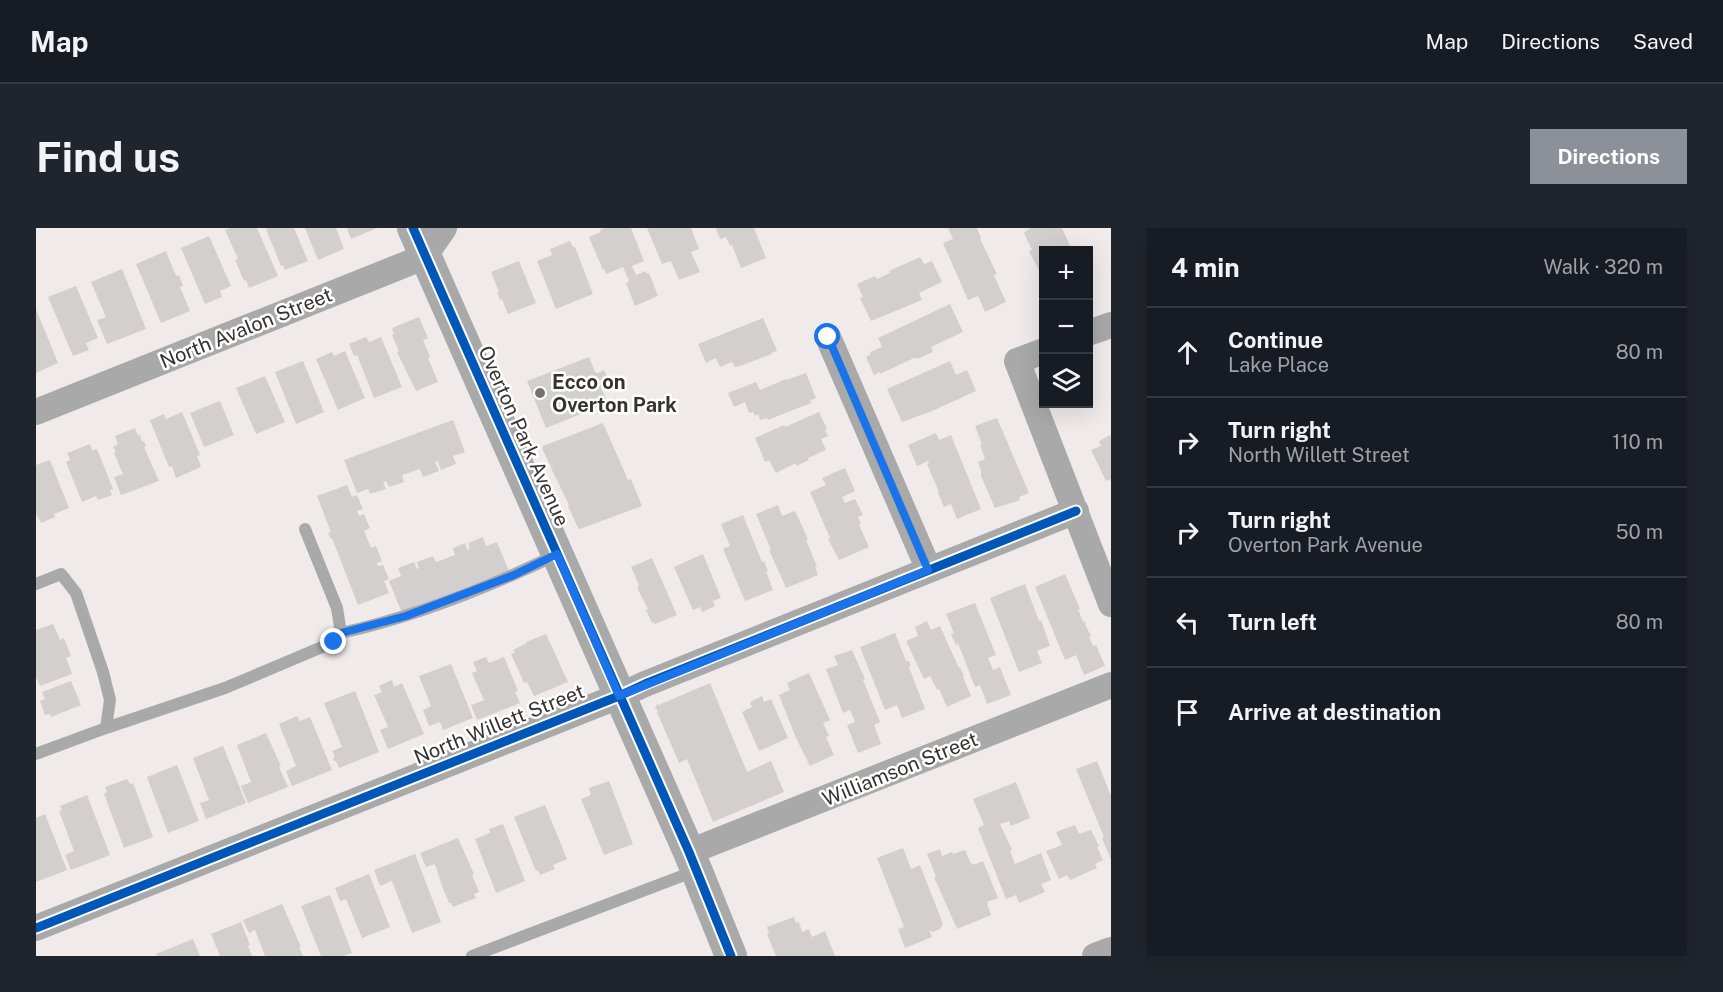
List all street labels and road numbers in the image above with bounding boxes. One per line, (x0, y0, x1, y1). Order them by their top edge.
street label: North Avalon Street (156, 282, 336, 374)
street label: Overton Park Avenue (473, 342, 575, 530)
street label: North Willett Street (410, 679, 588, 769)
street label: Williamson Street (819, 727, 981, 811)

